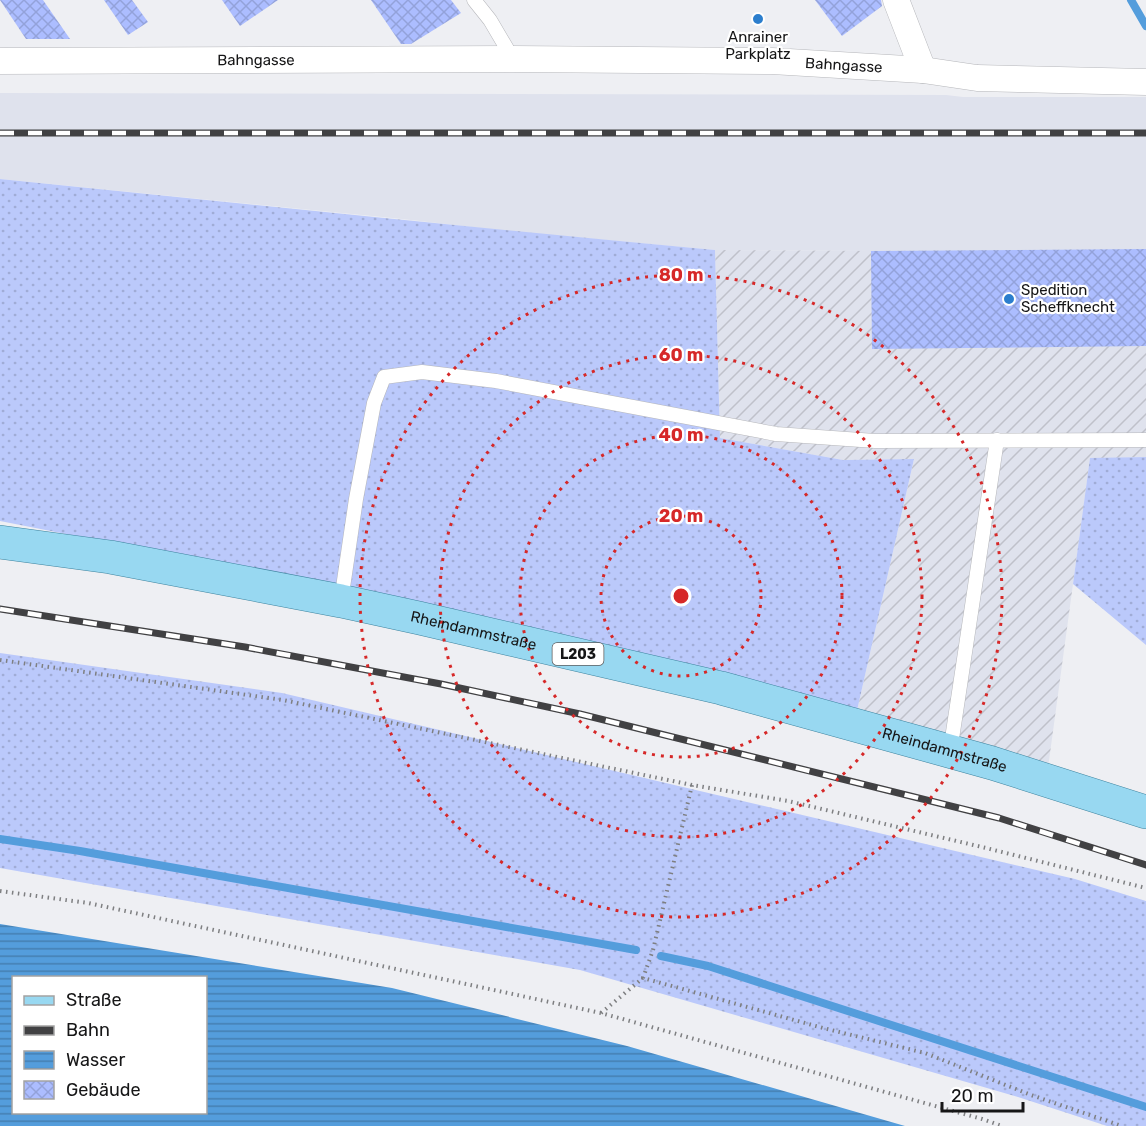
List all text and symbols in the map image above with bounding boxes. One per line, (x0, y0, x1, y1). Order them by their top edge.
marker: Anrainer Parkplatz (751, 12, 765, 26)
place label: Anrainer Parkplatz (725, 28, 791, 63)
street label: Bahngasse (217, 51, 295, 69)
street label: Bahngasse (805, 54, 883, 77)
text: 80 m (659, 264, 703, 286)
place label: Spedition Scheffknecht (1021, 281, 1115, 316)
marker: Spedition Scheffknecht (1002, 292, 1016, 306)
text: 60 m (659, 344, 703, 366)
text: 40 m (659, 424, 703, 446)
text: 20 m (659, 505, 703, 527)
centre of rings (671, 586, 691, 606)
street label: Rheindammstraße (409, 607, 538, 654)
road number: L203 (552, 643, 604, 665)
street label: Rheindammstraße (880, 724, 1009, 776)
legend (12, 976, 207, 1114)
text: Straße (66, 989, 122, 1011)
text: Bahn (66, 1019, 110, 1041)
text: Wasser (66, 1049, 125, 1071)
scale bar (942, 1075, 1023, 1113)
text: Gebäude (66, 1079, 141, 1101)
text: 20 m (951, 1085, 993, 1107)

